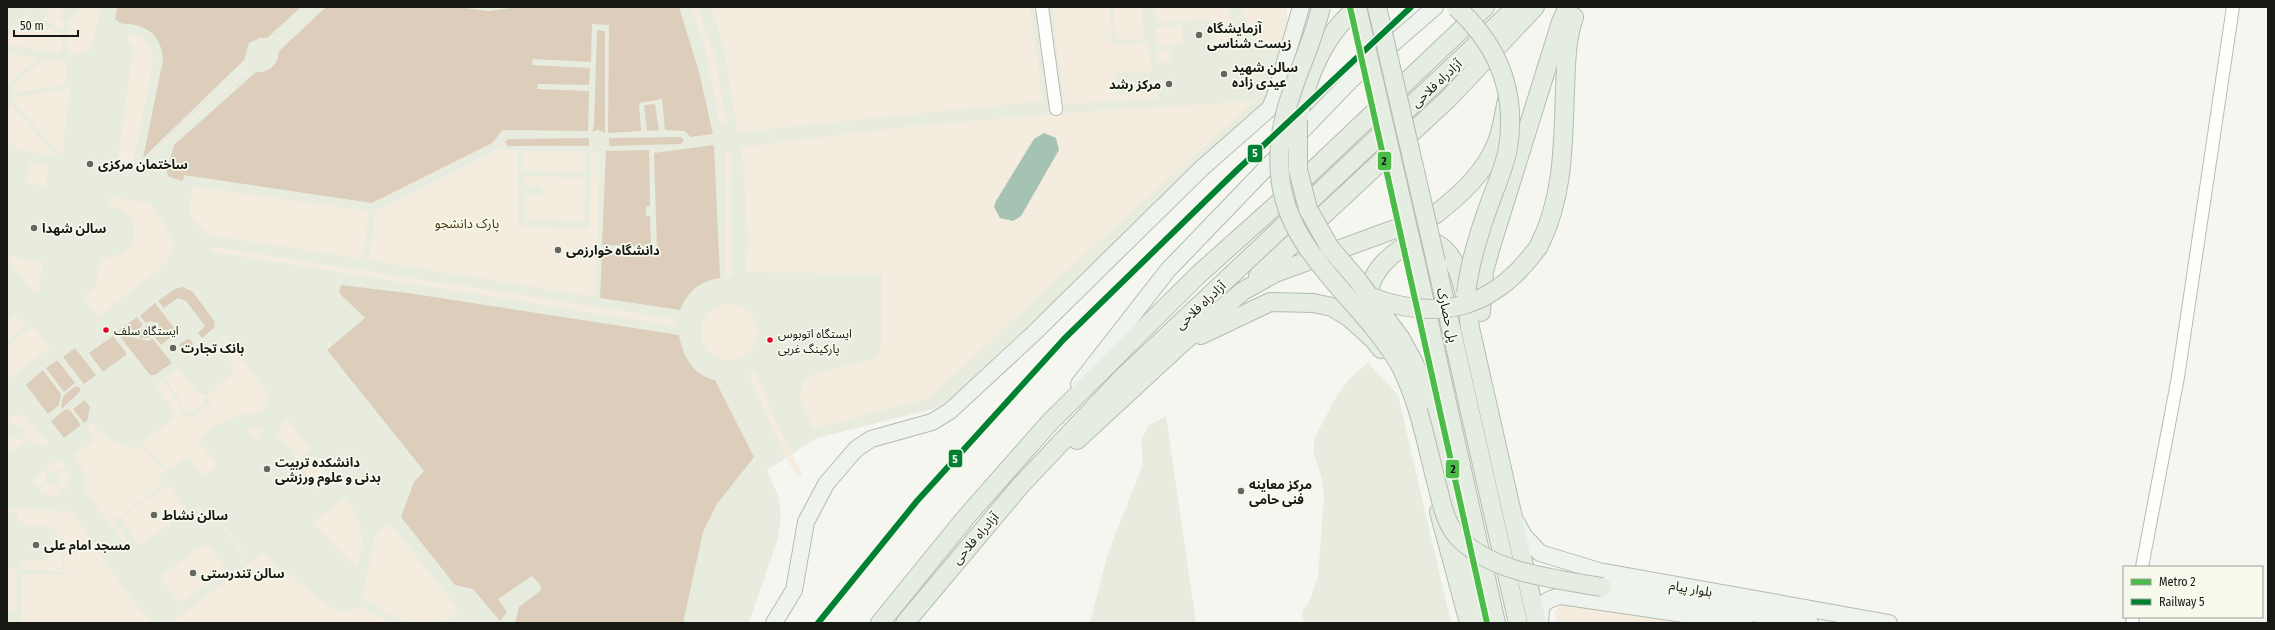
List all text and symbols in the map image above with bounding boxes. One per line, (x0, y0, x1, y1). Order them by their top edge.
scale bar (14, 12, 78, 38)
text: 50 m (20, 19, 44, 33)
place label: آزمایشگاه زیست شناسی (1207, 21, 1292, 51)
marker: آزمایشگاه زیست شناسی (1194, 30, 1204, 40)
street label: آزادراه فلاحی (1408, 55, 1466, 111)
place label: سالن شهید عیدی زاده (1232, 60, 1298, 90)
marker: سالن شهید عیدی زاده (1219, 69, 1229, 79)
place label: مرکز رشد (1109, 77, 1161, 92)
marker: مرکز رشد (1164, 79, 1174, 89)
line badge: 5 (1247, 144, 1263, 163)
text: 5 (1252, 147, 1258, 160)
line badge: 2 (1377, 151, 1392, 171)
text: 2 (1380, 155, 1387, 168)
place label: ساختمان مرکزی (98, 157, 188, 172)
marker: ساختمان مرکزی (85, 159, 95, 169)
park label: پارک دانشجو (435, 216, 499, 233)
place label: سالن شهدا (42, 221, 106, 236)
marker: سالن شهدا (29, 223, 39, 233)
place label: دانشگاه خوارزمی (566, 243, 660, 258)
marker: دانشگاه خوارزمی (553, 245, 563, 255)
street label: آزادراه فلاحی (1172, 277, 1230, 333)
street label: پل حصارک (1432, 286, 1461, 345)
place label: ایستگاه سلف (114, 324, 179, 338)
marker: ایستگاه سلف (101, 325, 111, 335)
place label: ایستگاه اتوبوس پارکینگ غربی (778, 327, 852, 357)
marker: ایستگاه اتوبوس پارکینگ غربی (765, 335, 775, 345)
place label: بانک تجارت (181, 341, 244, 356)
marker: بانک تجارت (168, 343, 178, 353)
line badge: 5 (948, 449, 963, 468)
text: 5 (952, 453, 958, 466)
place label: دانشکده تربیت بدنی و علوم ورزشی (275, 455, 381, 487)
line badge: 2 (1445, 459, 1460, 479)
text: 2 (1449, 463, 1456, 476)
marker: دانشکده تربیت بدنی و علوم ورزشی (262, 464, 272, 474)
place label: مرکز معاینه فنی حامی (1249, 477, 1312, 507)
marker: مرکز معاینه فنی حامی (1236, 486, 1246, 496)
place label: سالن نشاط (162, 508, 228, 523)
street label: آزادراه فلاحی (949, 509, 1003, 568)
marker: سالن نشاط (149, 510, 159, 520)
place label: مسجد امام علی (44, 538, 131, 555)
marker: مسجد امام علی (31, 540, 41, 550)
place label: سالن تندرستی (201, 566, 285, 581)
legend (2123, 566, 2263, 618)
marker: سالن تندرستی (188, 568, 198, 578)
text: Metro 2 (2159, 575, 2196, 589)
street label: بلوار پیام (1668, 577, 1714, 602)
text: Railway 5 (2159, 595, 2205, 609)

